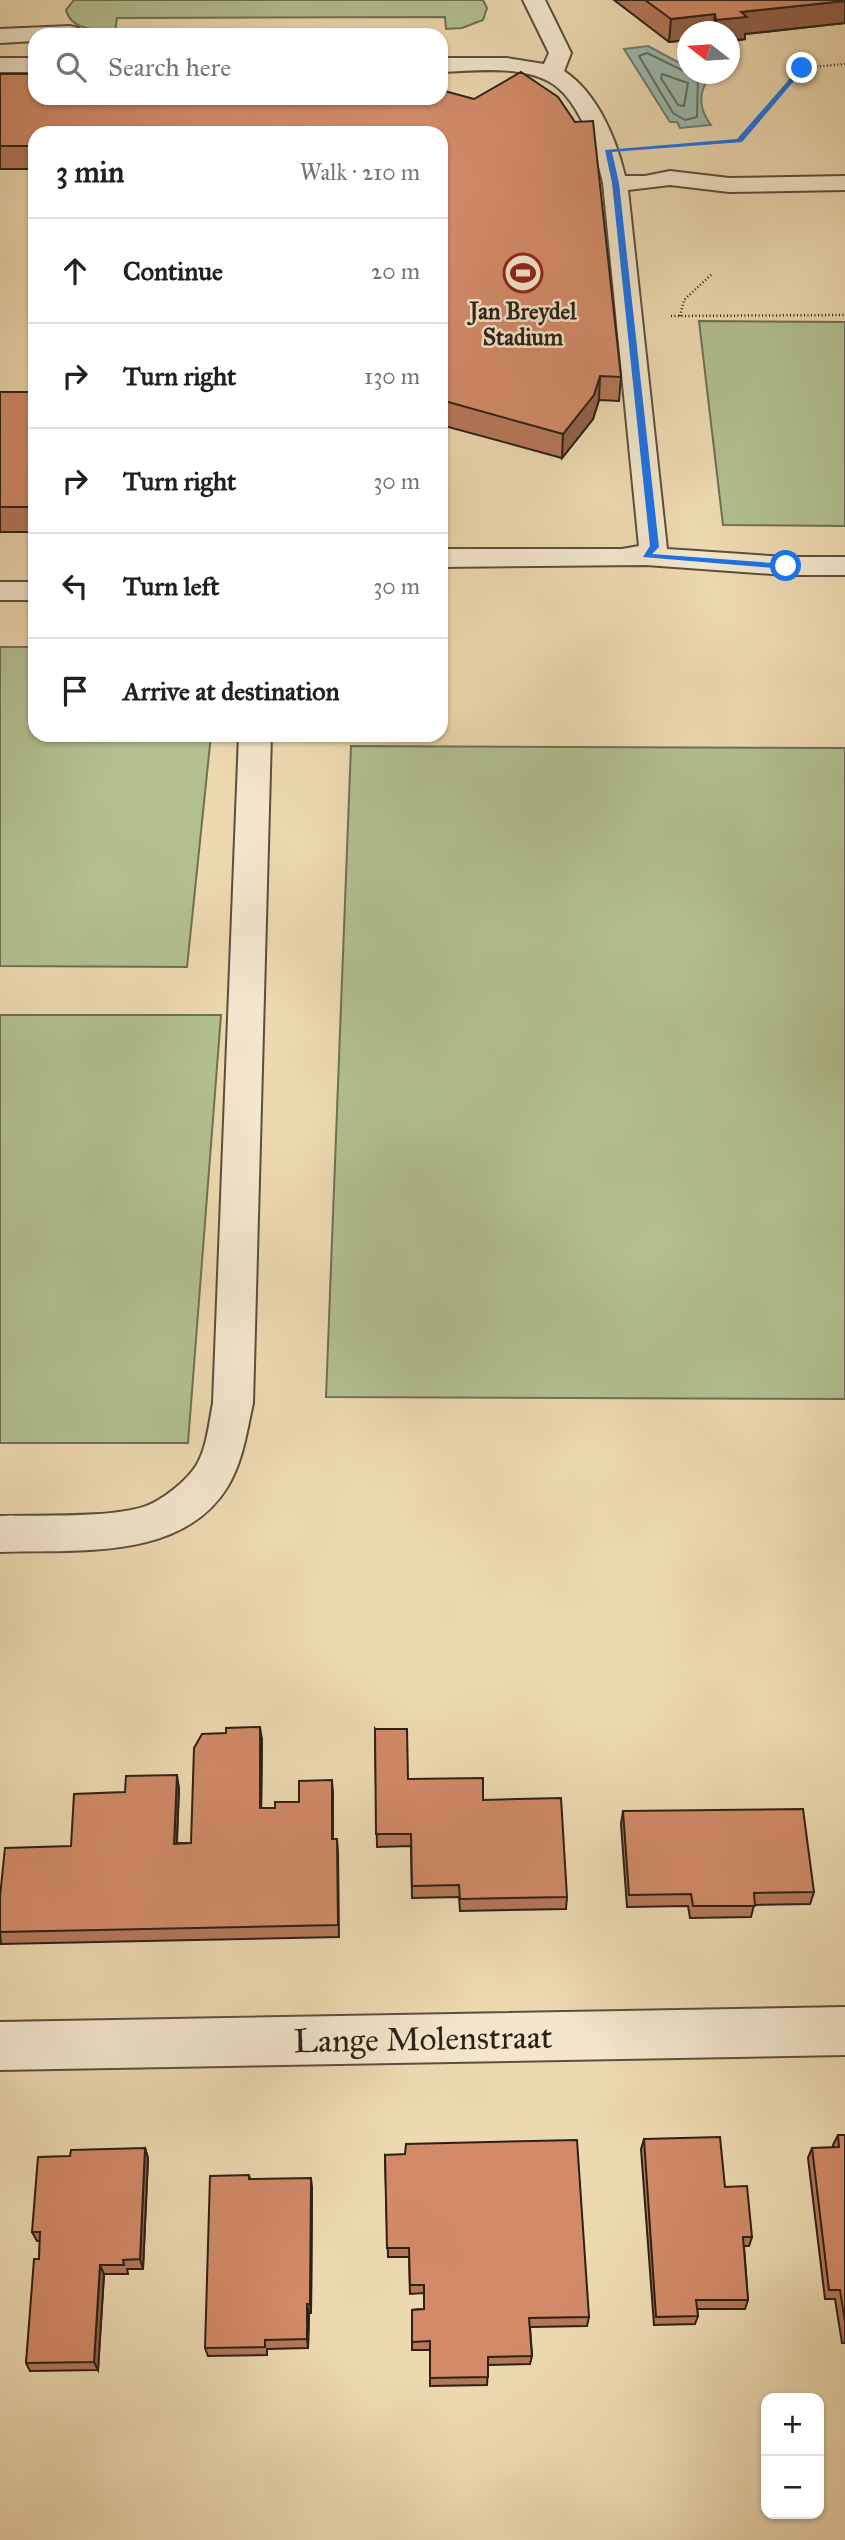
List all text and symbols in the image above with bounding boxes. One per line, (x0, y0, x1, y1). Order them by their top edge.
north arrow (677, 21, 740, 84)
search box (28, 28, 448, 105)
icon: search (52, 48, 90, 86)
text: Search here (108, 51, 231, 83)
route end (786, 52, 817, 83)
text: 3 min (56, 154, 124, 190)
text: Walk · 210 m (300, 158, 420, 186)
icon: ahead (56, 252, 94, 290)
sports icon: Jan Breydel Stadium (502, 252, 544, 294)
text: Continue (123, 255, 223, 287)
text: 20 m (371, 257, 420, 285)
place label: Jan Breydel Stadium (467, 297, 577, 351)
icon: right (56, 357, 94, 395)
text: Turn right (123, 360, 236, 392)
text: 130 m (364, 362, 420, 390)
icon: right (56, 462, 94, 500)
text: Turn right (123, 465, 236, 497)
text: 30 m (373, 467, 420, 495)
route start (770, 550, 801, 581)
icon: left (56, 567, 94, 605)
text: Turn left (123, 570, 219, 602)
text: 30 m (373, 572, 420, 600)
icon: arrive (56, 672, 94, 710)
text: Arrive at destination (123, 675, 340, 707)
street label: Lange Molenstraat (293, 2017, 553, 2061)
map controls (761, 2393, 824, 2519)
button: + (761, 2393, 824, 2456)
button: − (761, 2456, 824, 2519)

